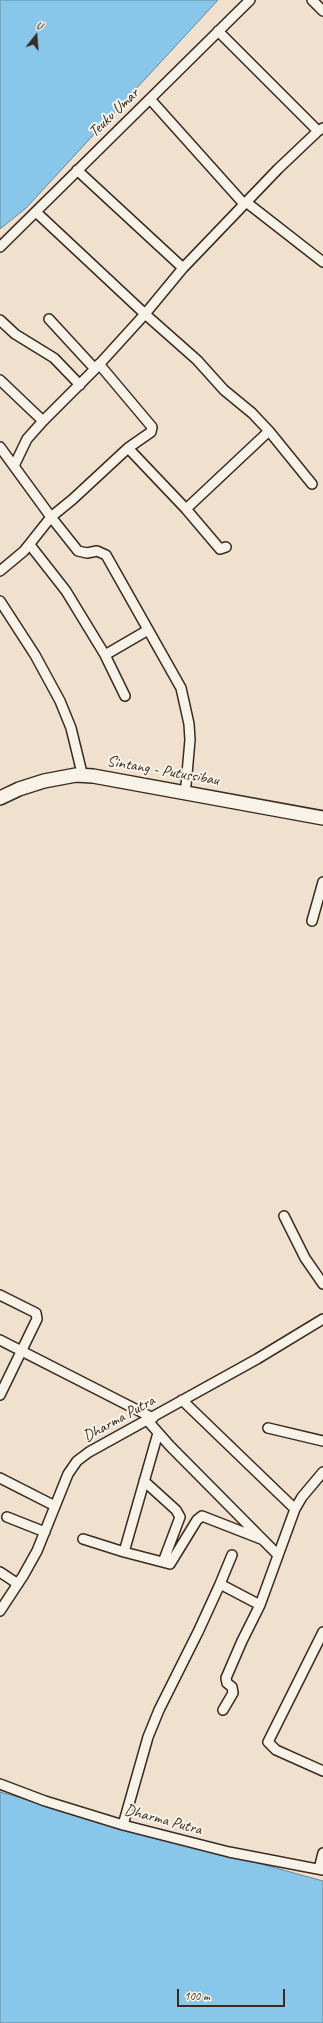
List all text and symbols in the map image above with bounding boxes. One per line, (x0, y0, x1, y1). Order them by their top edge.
north arrow (16, 16, 56, 56)
text: U (35, 17, 44, 32)
street label: Teuku Umar (85, 84, 143, 142)
street label: Sintang - Putussibau (105, 752, 221, 790)
street label: Dharma Putra (80, 1391, 158, 1447)
street label: Dharma Putra (122, 1800, 204, 1840)
scale bar (179, 1981, 287, 2007)
text: 100 m (184, 1988, 210, 2004)

